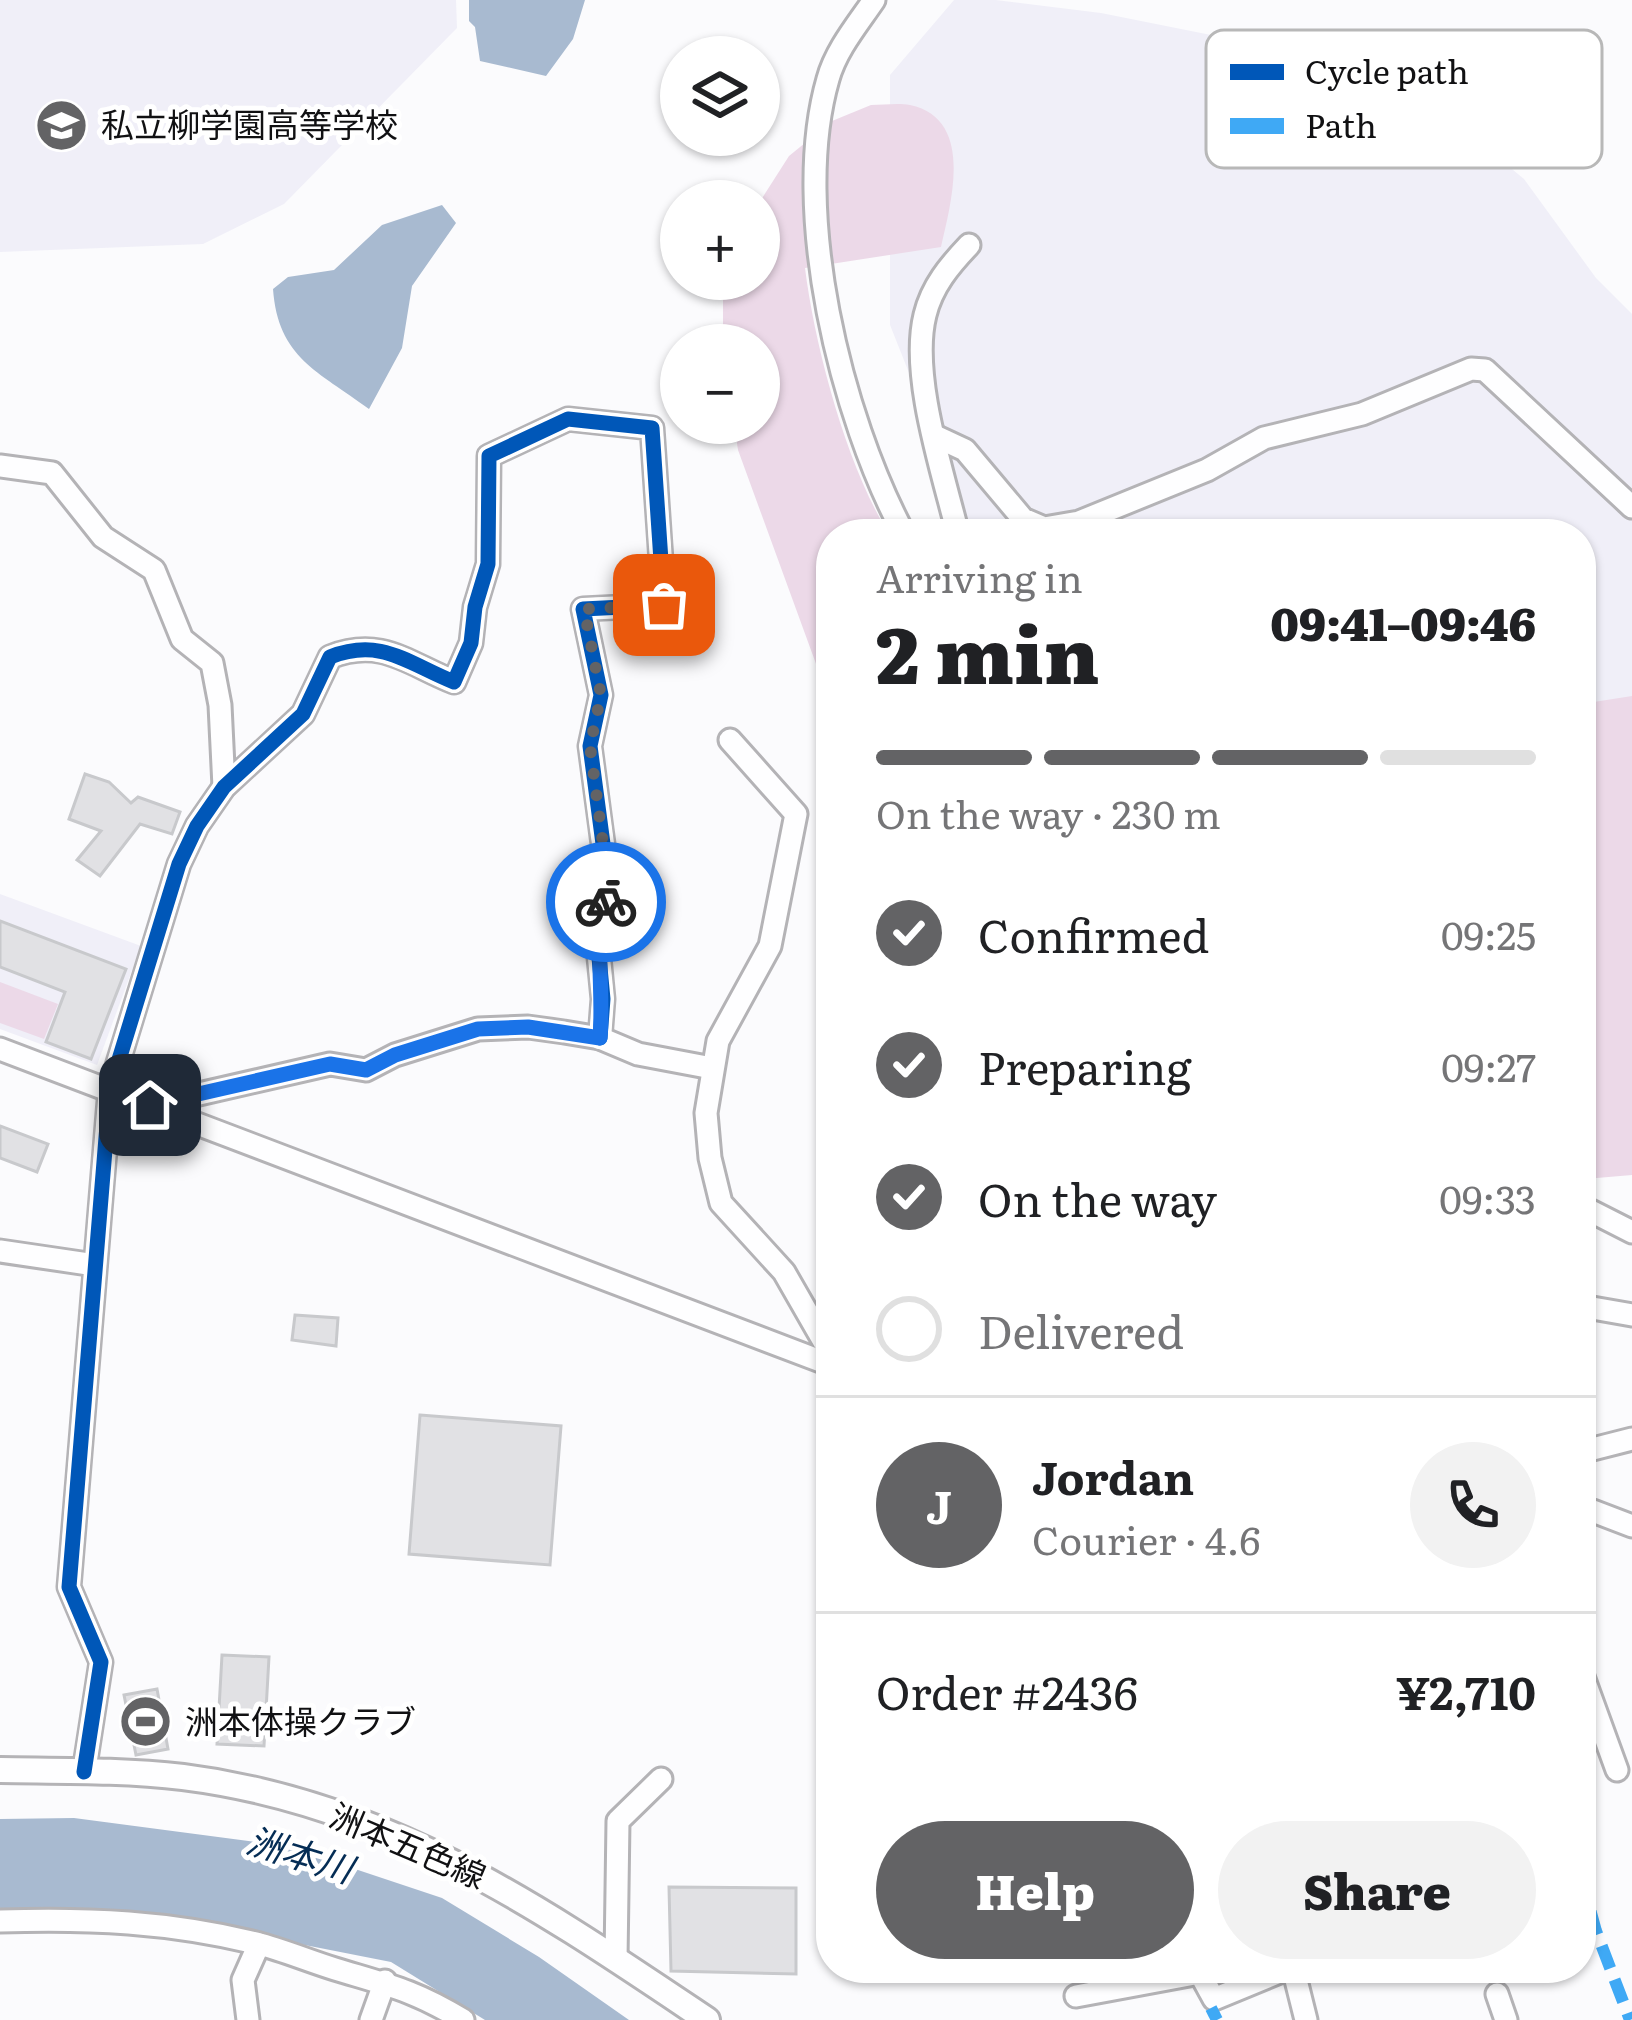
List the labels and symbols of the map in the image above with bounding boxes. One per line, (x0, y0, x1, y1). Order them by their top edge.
legend (1206, 30, 1602, 168)
text: Cycle path (1305, 45, 1469, 94)
school or university icon: 私立柳学園高等学校 (34, 97, 90, 153)
place label: 私立柳学園高等学校 (101, 98, 398, 147)
text: Path (1305, 99, 1377, 148)
pin (613, 554, 715, 656)
courier (546, 842, 666, 962)
pin (99, 1054, 201, 1156)
sports icon: 洲本体操クラブ (118, 1694, 174, 1750)
place label: 洲本体操クラブ (185, 1695, 416, 1744)
street label: 洲本五色線 (323, 1789, 494, 1898)
water label: 洲本川 (241, 1811, 364, 1895)

